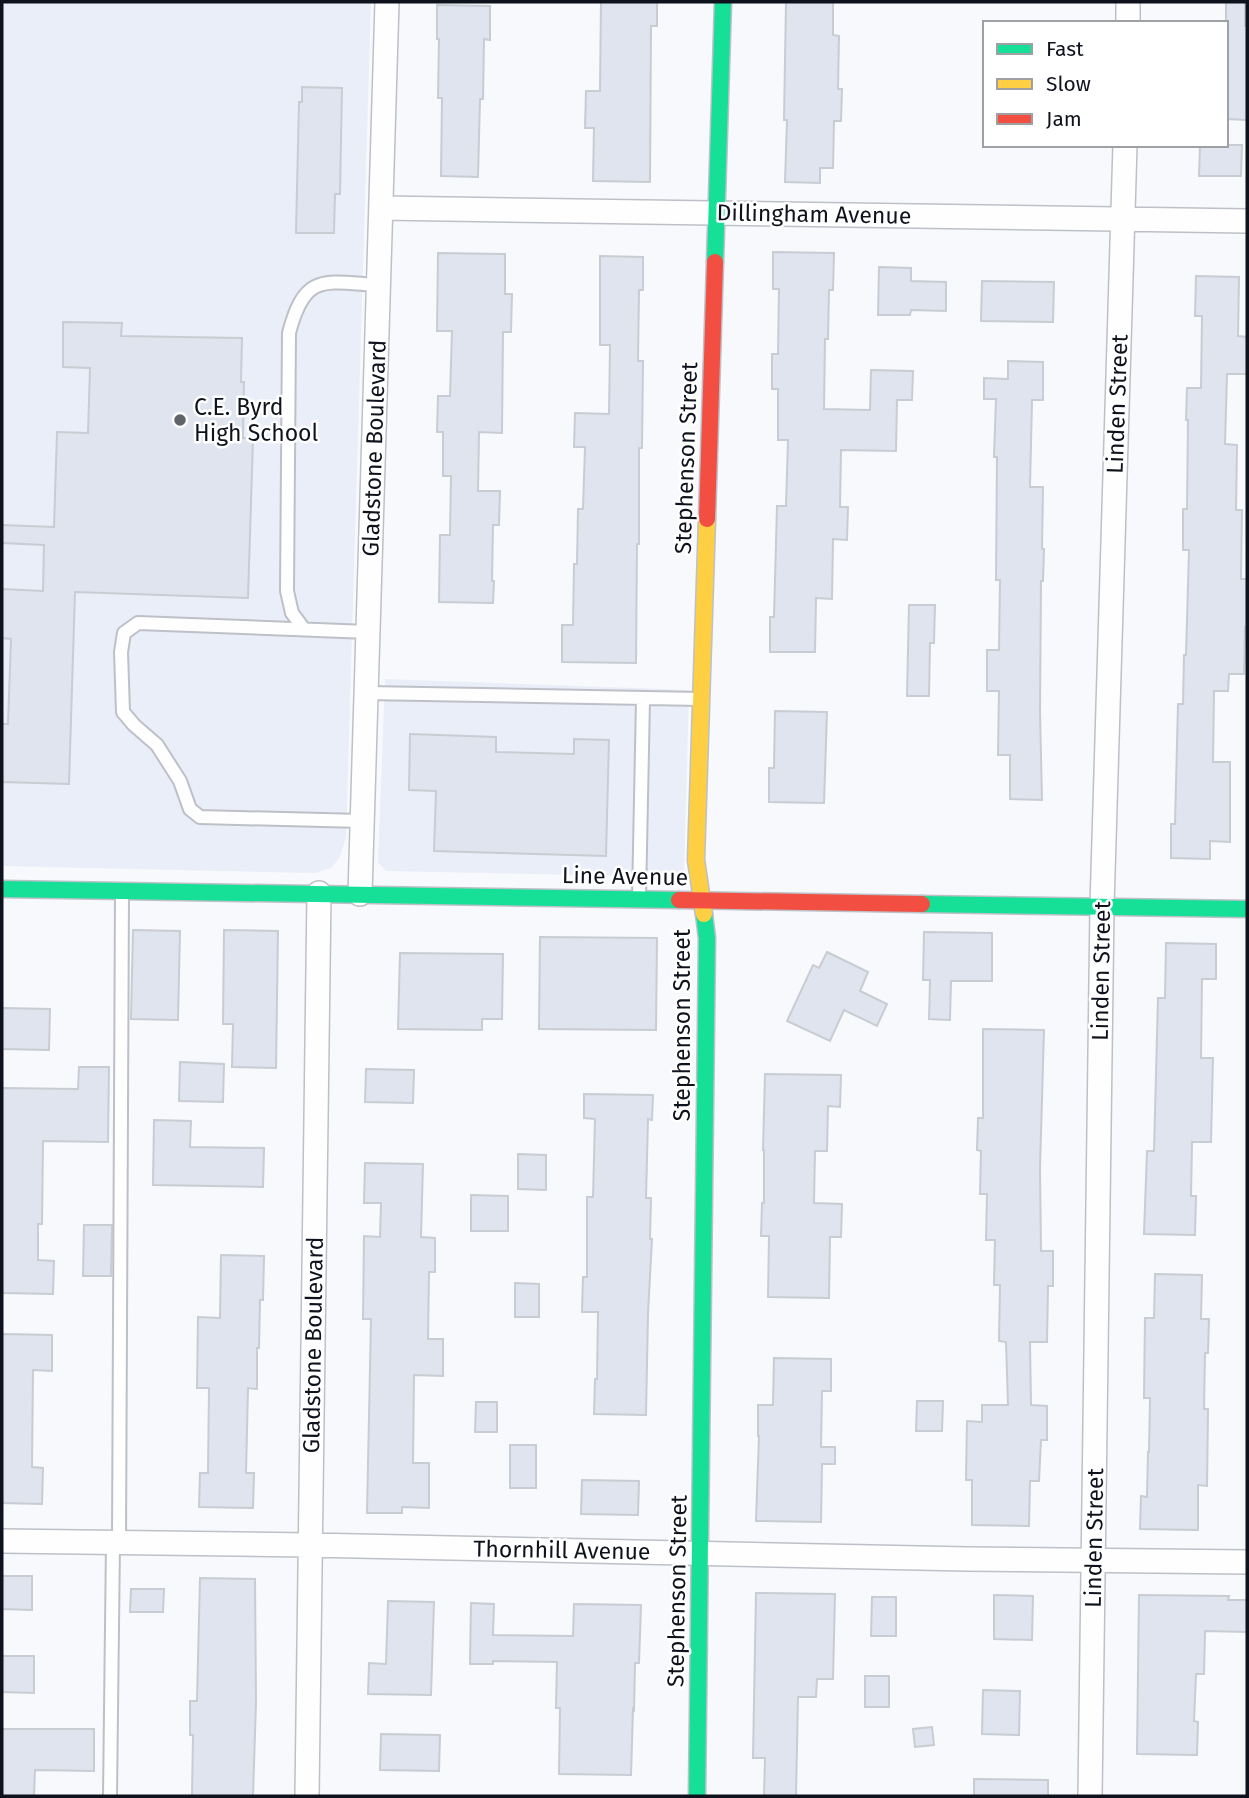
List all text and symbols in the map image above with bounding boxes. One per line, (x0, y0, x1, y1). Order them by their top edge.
legend (983, 21, 1228, 147)
text: Fast (1046, 36, 1084, 62)
text: Slow (1046, 71, 1091, 97)
text: Jam (1046, 106, 1082, 132)
street label: Dillingham Avenue (716, 198, 912, 230)
street label: Linden Street (1101, 333, 1133, 474)
street label: Gladstone Boulevard (356, 339, 392, 557)
street label: Stephenson Street (669, 361, 703, 555)
place label: C.E. Byrd High School (194, 393, 319, 447)
marker: C.E. Byrd High School (172, 412, 188, 428)
street label: Line Avenue (562, 861, 688, 891)
street label: Linden Street (1086, 900, 1116, 1041)
street label: Stephenson Street (668, 928, 696, 1121)
street label: Gladstone Boulevard (297, 1236, 329, 1454)
street label: Linden Street (1079, 1467, 1109, 1608)
street label: Stephenson Street (661, 1494, 693, 1687)
street label: Thornhill Avenue (473, 1534, 651, 1566)

